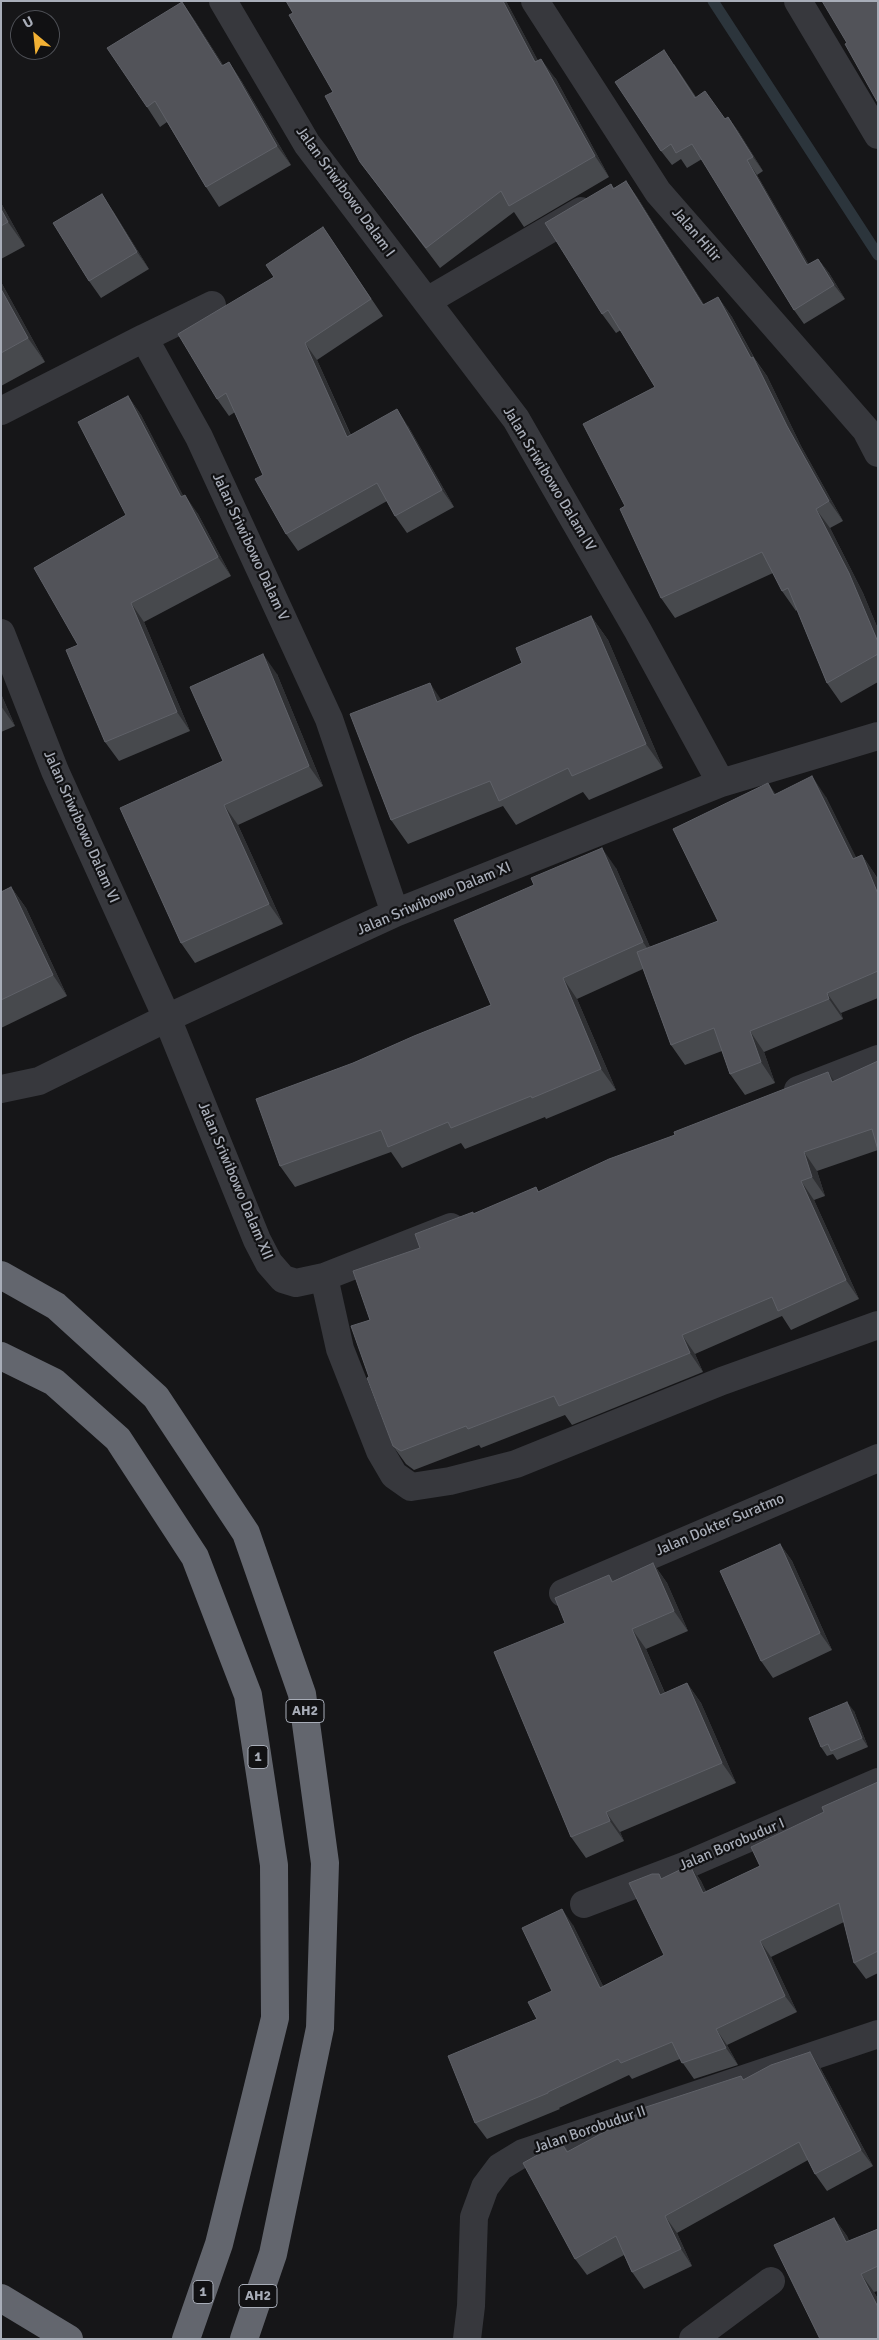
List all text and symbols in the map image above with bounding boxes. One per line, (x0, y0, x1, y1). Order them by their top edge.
north arrow (10, 10, 60, 60)
text: U (20, 12, 36, 32)
street label: Jalan Sriwibowo Dalam I (292, 123, 398, 261)
street label: Jalan Hilir (668, 204, 724, 266)
street label: Jalan Sriwibowo Dalam IV (499, 403, 599, 555)
street label: Jalan Sriwibowo Dalam V (208, 470, 292, 624)
street label: Jalan Sriwibowo Dalam VI (39, 748, 123, 906)
street label: Jalan Sriwibowo Dalam XI (354, 858, 514, 940)
street label: Jalan Sriwibowo Dalam XII (194, 1099, 276, 1263)
street label: Jalan Dokter Suratmo (653, 1490, 787, 1560)
road number: AH2 (286, 1700, 324, 1722)
road number: 1 (248, 1745, 268, 1768)
street label: Jalan Borobudur I (677, 1815, 787, 1875)
street label: Jalan Borobudur II (532, 2102, 648, 2158)
road number: 1 (193, 2280, 213, 2304)
road number: AH2 (239, 2284, 277, 2308)

